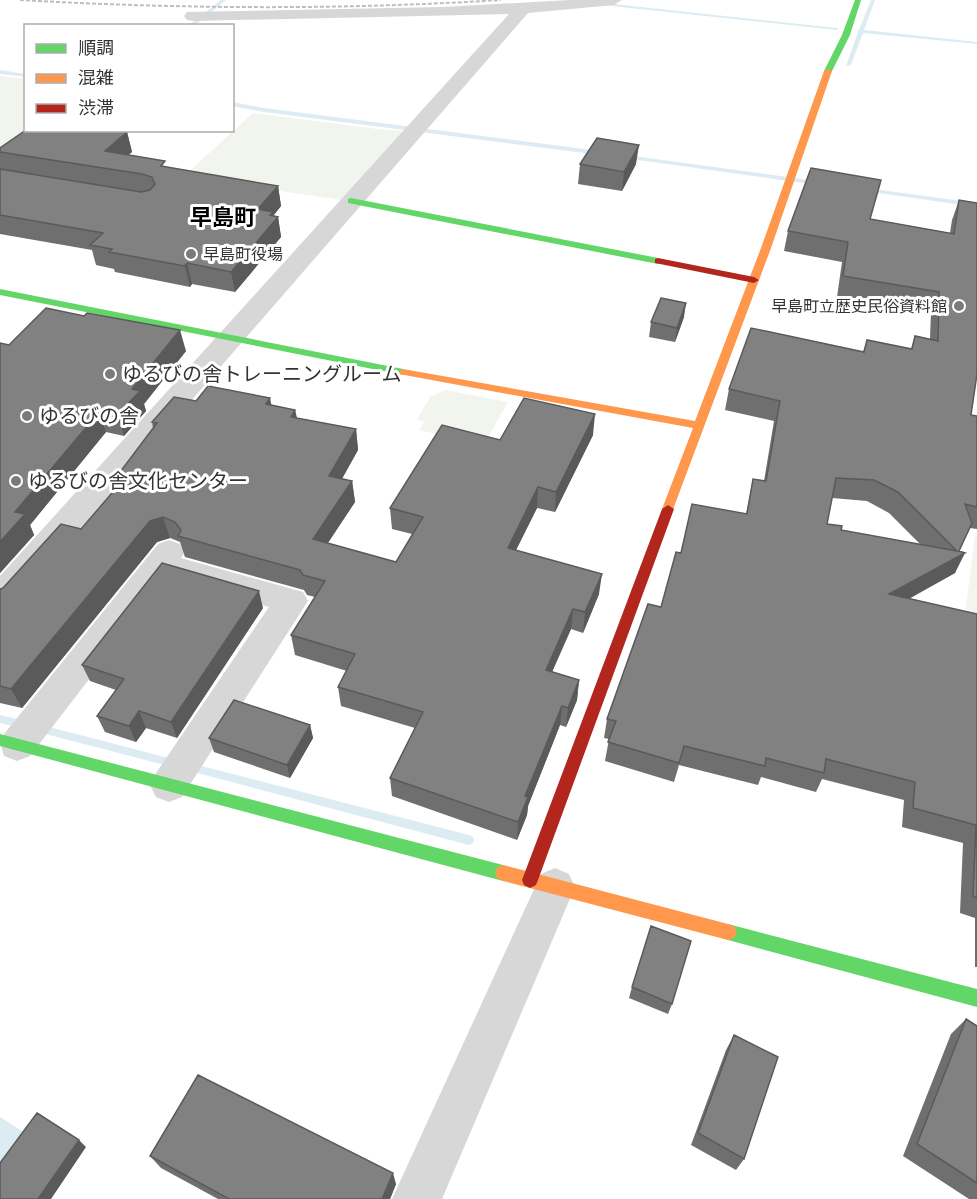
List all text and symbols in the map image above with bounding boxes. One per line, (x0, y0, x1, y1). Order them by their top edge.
legend (24, 24, 234, 132)
text: 順調 (78, 37, 114, 59)
text: 混雑 (78, 67, 114, 89)
text: 渋滞 (78, 97, 114, 119)
district label: 早島町 (190, 204, 256, 231)
place label: 早島町役場 (203, 245, 283, 264)
marker: 早島町役場 (184, 247, 198, 261)
place label: 早島町立歴史民俗資料館 (771, 297, 947, 316)
marker: 早島町立歴史民俗資料館 (952, 299, 966, 313)
place label: ゆるびの舎トレーニングルーム (122, 362, 401, 386)
marker: ゆるびの舎トレーニングルーム (103, 367, 117, 381)
place label: ゆるびの舎 (39, 404, 139, 428)
marker: ゆるびの舎 (20, 409, 34, 423)
place label: ゆるびの舎文化センター (28, 469, 248, 493)
marker: ゆるびの舎文化センター (9, 474, 23, 488)

